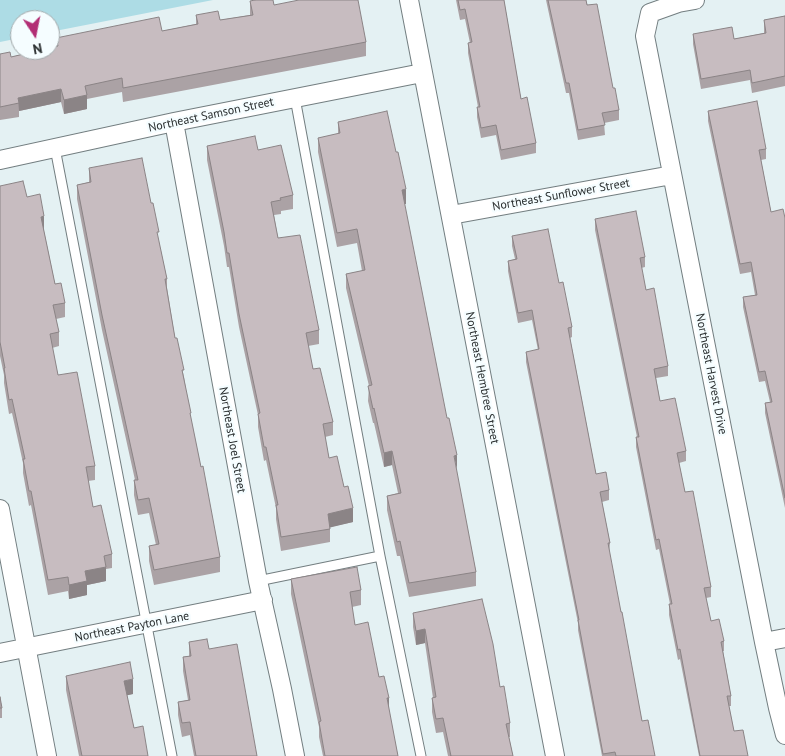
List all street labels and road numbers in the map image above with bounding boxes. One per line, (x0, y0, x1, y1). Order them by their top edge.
street label: Northeast Samson Street (147, 95, 275, 135)
street label: Northeast Sunflower Street (491, 176, 631, 214)
street label: Northeast Hembree Street (462, 311, 502, 445)
street label: Northeast Harvest Drive (692, 312, 730, 436)
street label: Northeast Joel Street (216, 386, 248, 494)
street label: Northeast Payton Lane (73, 609, 191, 645)

